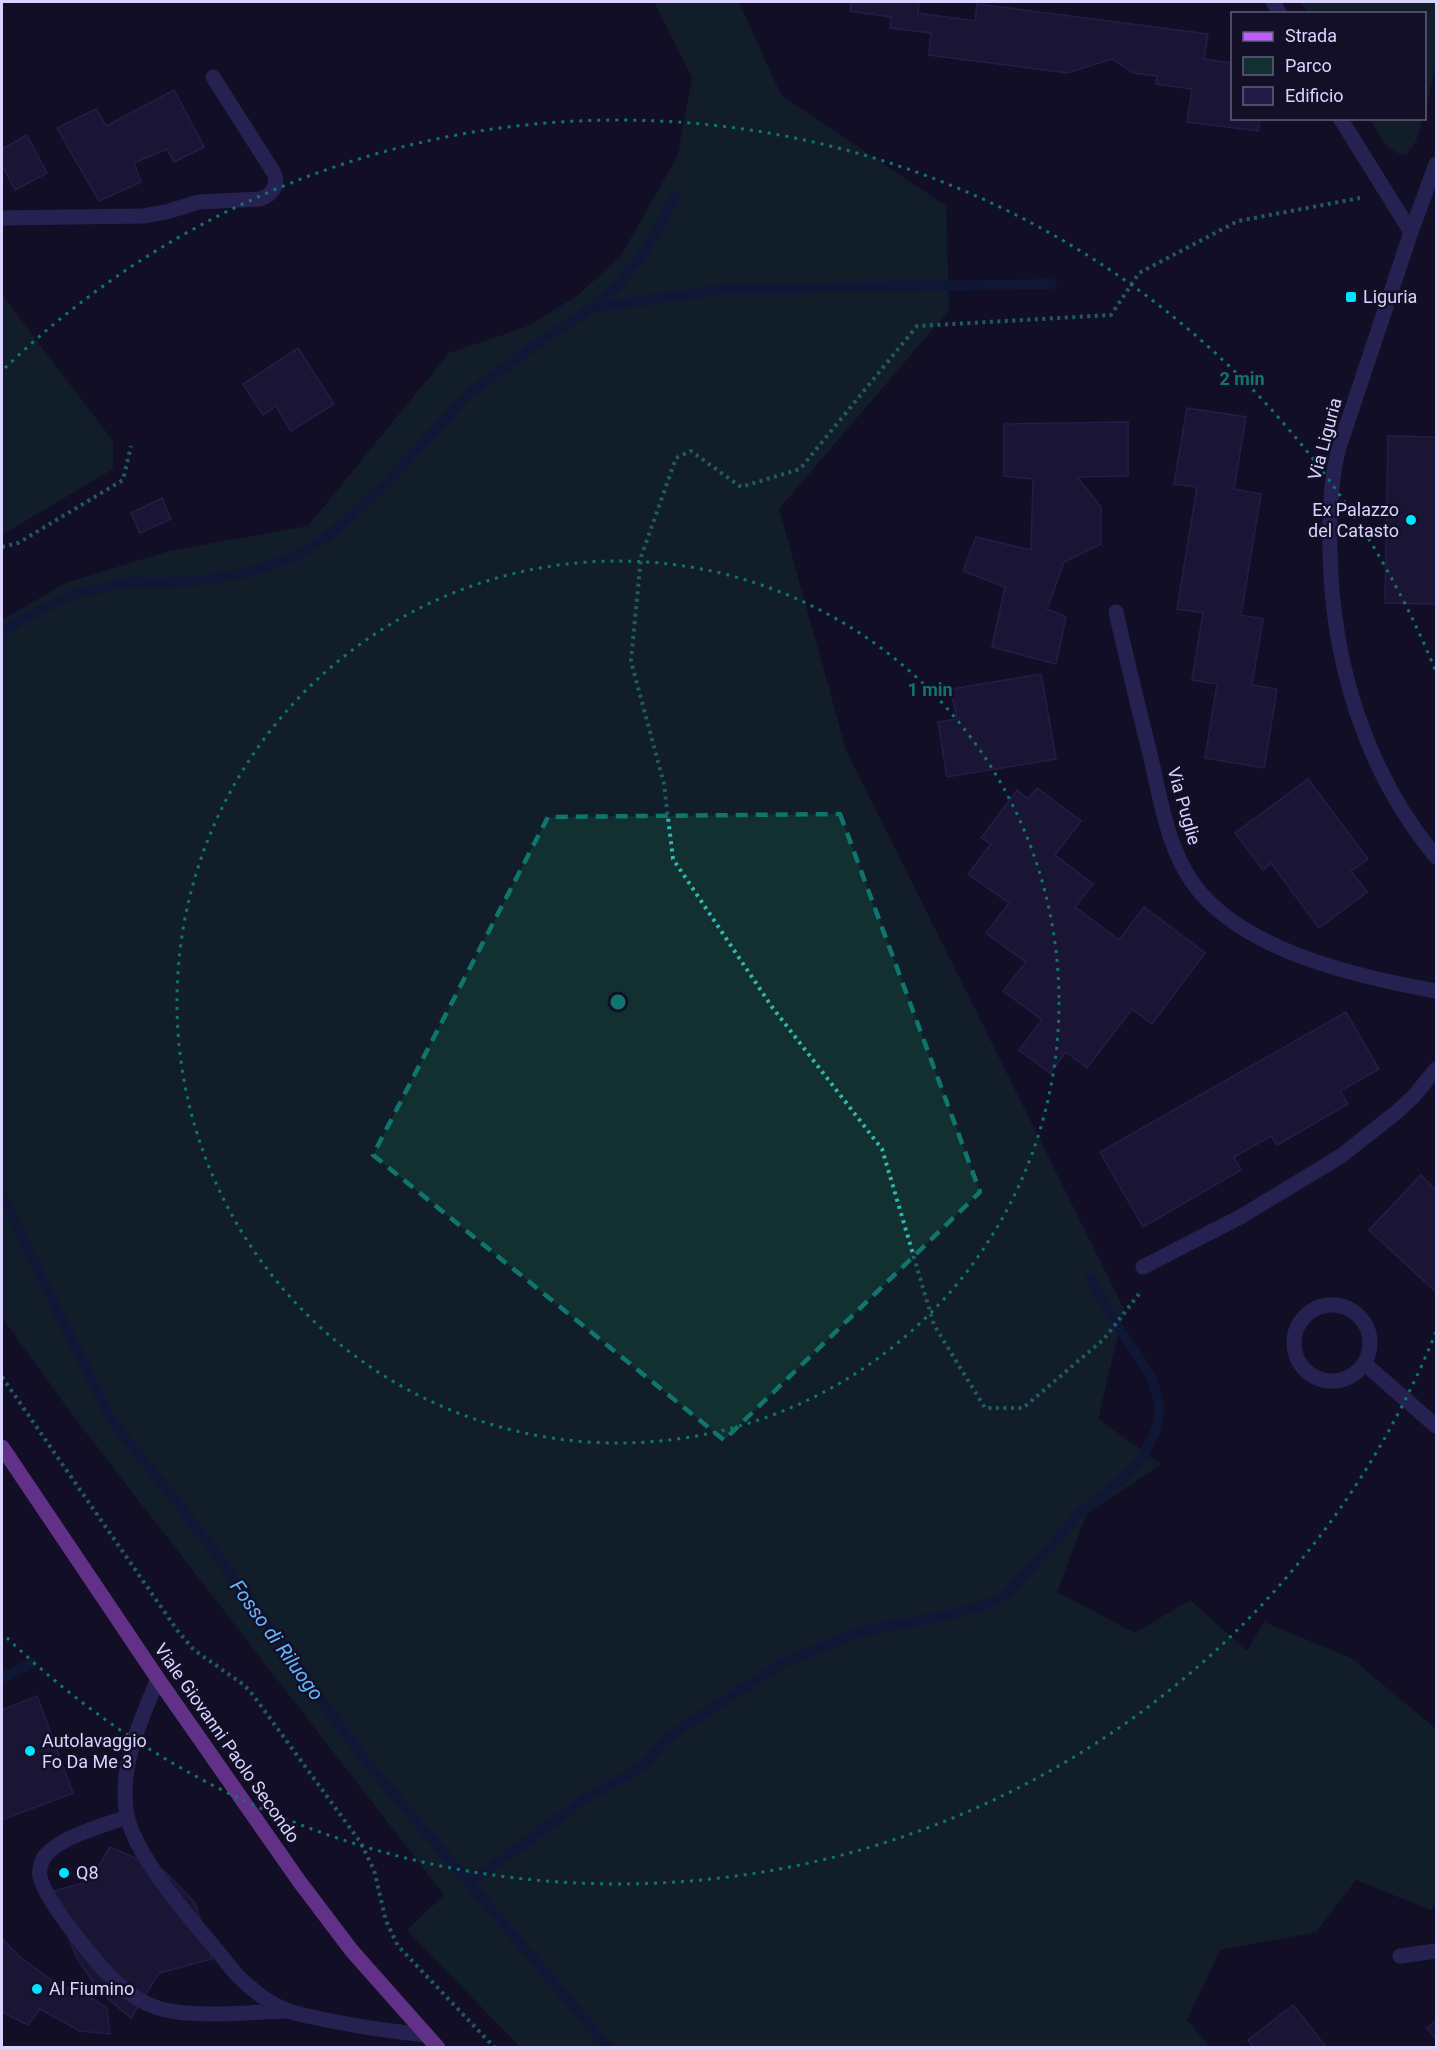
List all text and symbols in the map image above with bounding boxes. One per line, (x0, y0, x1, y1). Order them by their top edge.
legend (1231, 12, 1426, 120)
text: Strada (1285, 25, 1337, 46)
text: Parco (1285, 55, 1332, 76)
text: Edificio (1285, 85, 1344, 106)
place label: Liguria (1363, 286, 1417, 307)
marker: Liguria (1344, 290, 1358, 304)
text: 2 min (1219, 368, 1265, 389)
street label: Via Liguria (1303, 395, 1346, 482)
place label: Ex Palazzo del Catasto (1308, 499, 1399, 541)
marker: Ex Palazzo del Catasto (1404, 513, 1418, 527)
text: 1 min (907, 679, 953, 700)
street label: Via Puglie (1163, 765, 1206, 847)
centre of rings (608, 992, 628, 1012)
water label: Fosso di Riluogo (225, 1575, 329, 1705)
street label: Viale Giovanni Paolo Secondo (150, 1639, 304, 1846)
place label: Autolavaggio Fo Da Me 3 (42, 1730, 147, 1772)
marker: Autolavaggio Fo Da Me 3 (23, 1744, 37, 1758)
place label: Q8 (76, 1862, 99, 1883)
marker: Q8 (57, 1866, 71, 1880)
place label: Al Fiumino (49, 1978, 134, 1999)
marker: Al Fiumino (30, 1982, 44, 1996)

